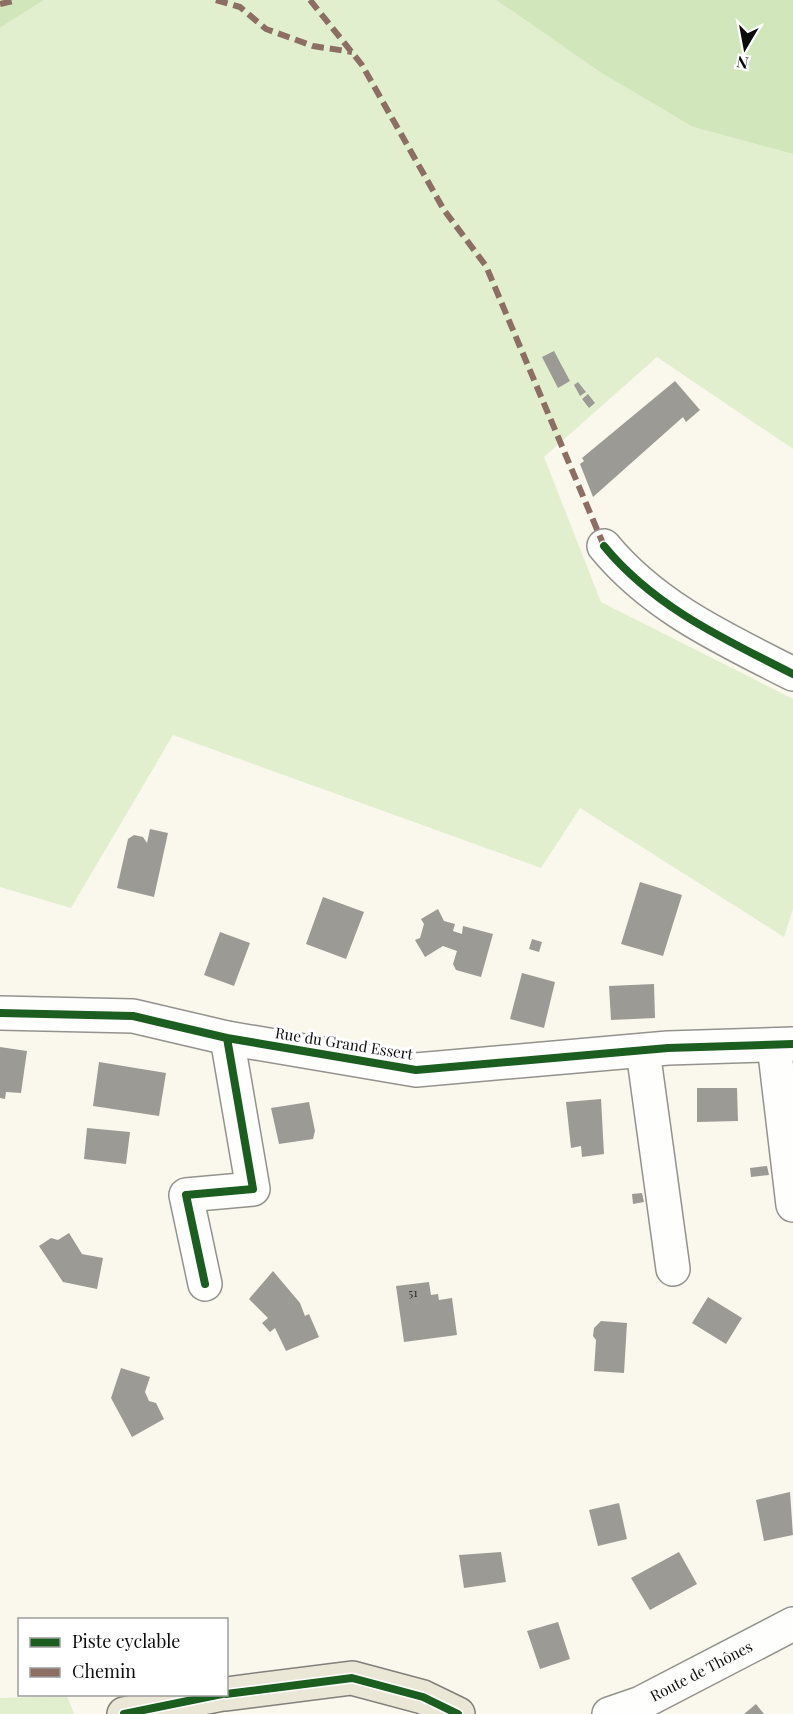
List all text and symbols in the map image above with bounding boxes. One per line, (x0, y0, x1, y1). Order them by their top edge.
north arrow (715, 18, 775, 78)
text: N (734, 52, 750, 75)
street label: Rue du Grand Essert (274, 1022, 415, 1064)
house number: 51 (408, 1284, 418, 1300)
legend (18, 1618, 228, 1696)
text: Piste cyclable (72, 1629, 180, 1653)
street label: Route de Thônes (646, 1636, 756, 1706)
text: Chemin (72, 1659, 136, 1683)

